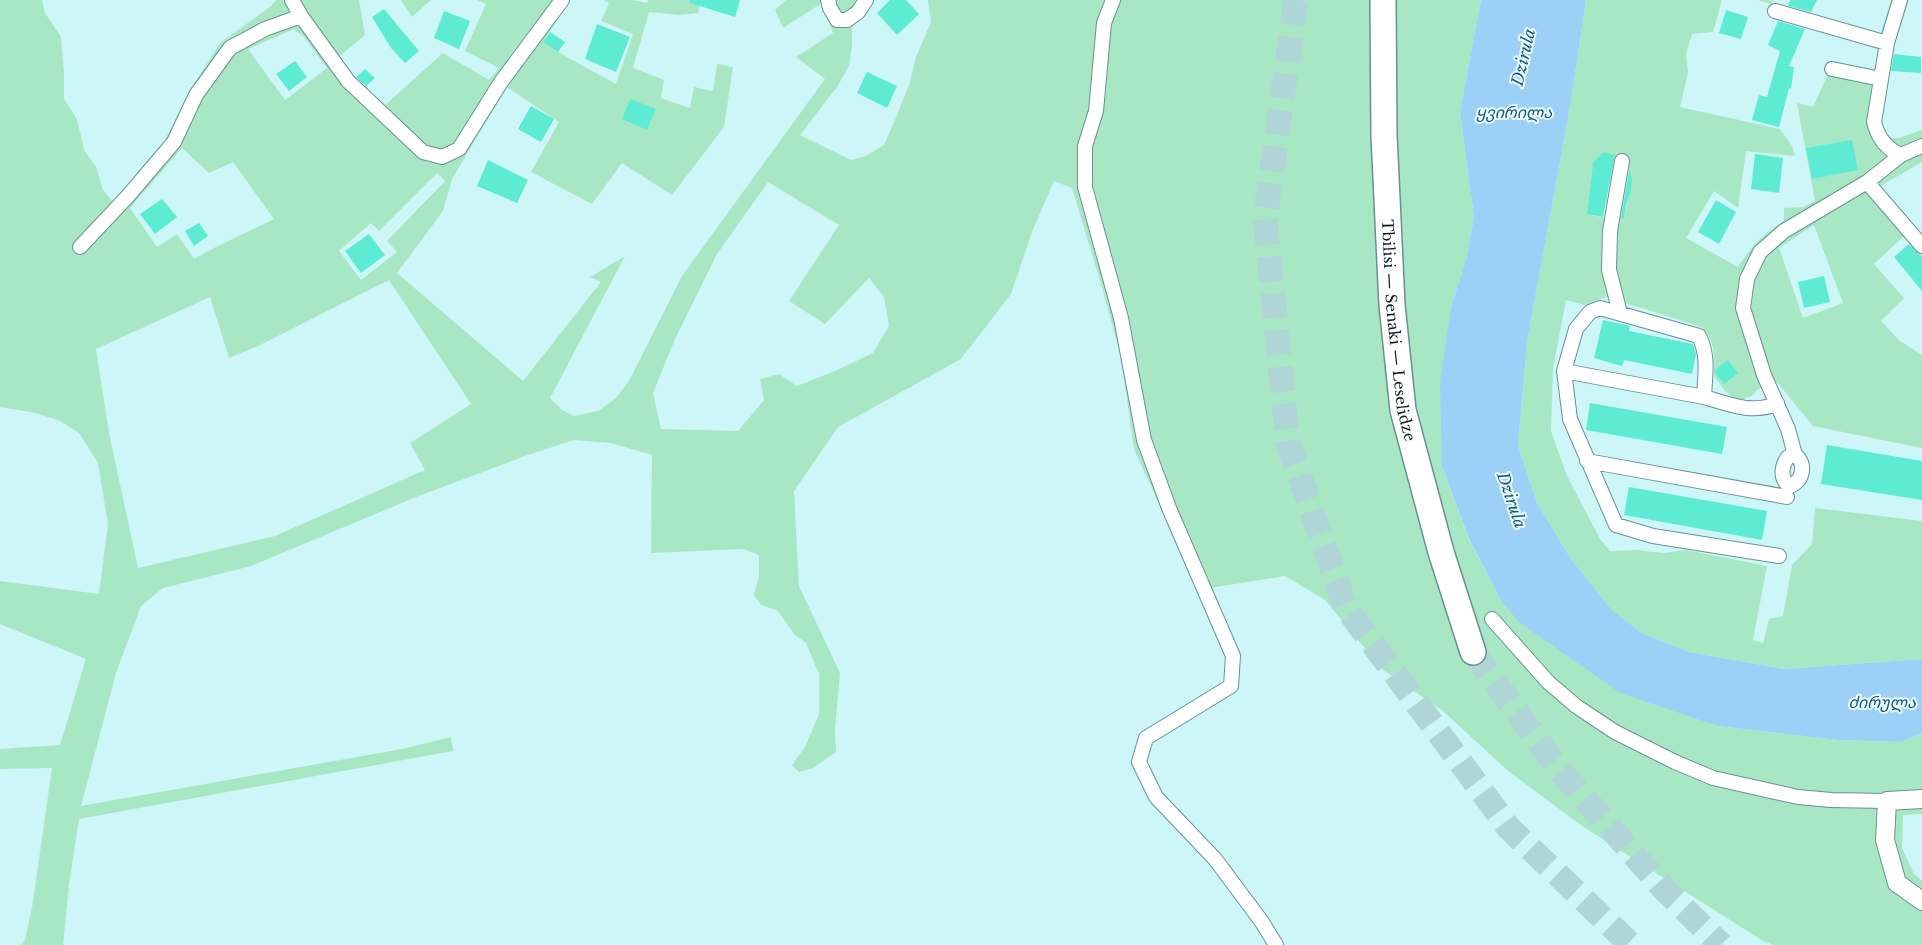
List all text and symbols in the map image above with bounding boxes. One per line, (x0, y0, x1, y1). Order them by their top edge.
water label: Dzirula (1506, 26, 1539, 89)
water label: ყვირილა (1476, 102, 1552, 122)
street label: Tbilisi — Senaki — Leselidze (1378, 219, 1420, 443)
water label: Dzirula (1493, 468, 1531, 531)
water label: ძირულა (1848, 692, 1916, 712)

